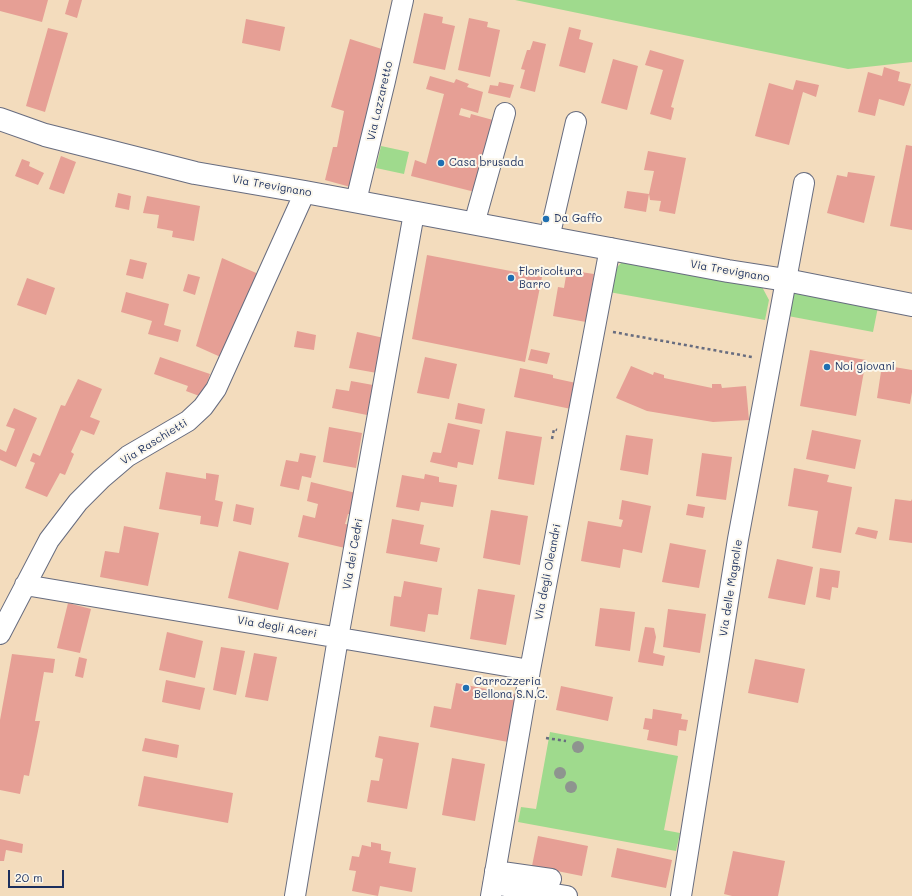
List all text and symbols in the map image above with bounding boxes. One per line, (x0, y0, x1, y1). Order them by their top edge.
street label: Via Lazzaretto (364, 60, 396, 142)
place label: Casa brusada (449, 156, 524, 170)
marker: Casa brusada (436, 158, 446, 168)
street label: Via Trevignano (231, 173, 313, 199)
place label: Da Gaffo (554, 212, 602, 226)
marker: Da Gaffo (541, 214, 551, 224)
street label: Via Trevignano (689, 258, 771, 284)
place label: Floricoltura Barro (519, 265, 582, 291)
marker: Floricoltura Barro (506, 273, 516, 283)
place label: Noi giovani (835, 360, 895, 374)
marker: Noi giovani (822, 362, 832, 372)
street label: Via Raschietti (118, 416, 190, 468)
street label: Via dei Cedri (340, 517, 366, 591)
street label: Via degli Oleandri (532, 523, 564, 621)
street label: Via delle Magnolie (717, 539, 745, 637)
street label: Via degli Aceri (236, 614, 318, 640)
place label: Carrozzeria Bellona S.N.C. (474, 675, 548, 701)
marker: Carrozzeria Bellona S.N.C. (461, 683, 471, 693)
scale bar (10, 862, 66, 888)
text: 20 m (15, 869, 43, 885)

